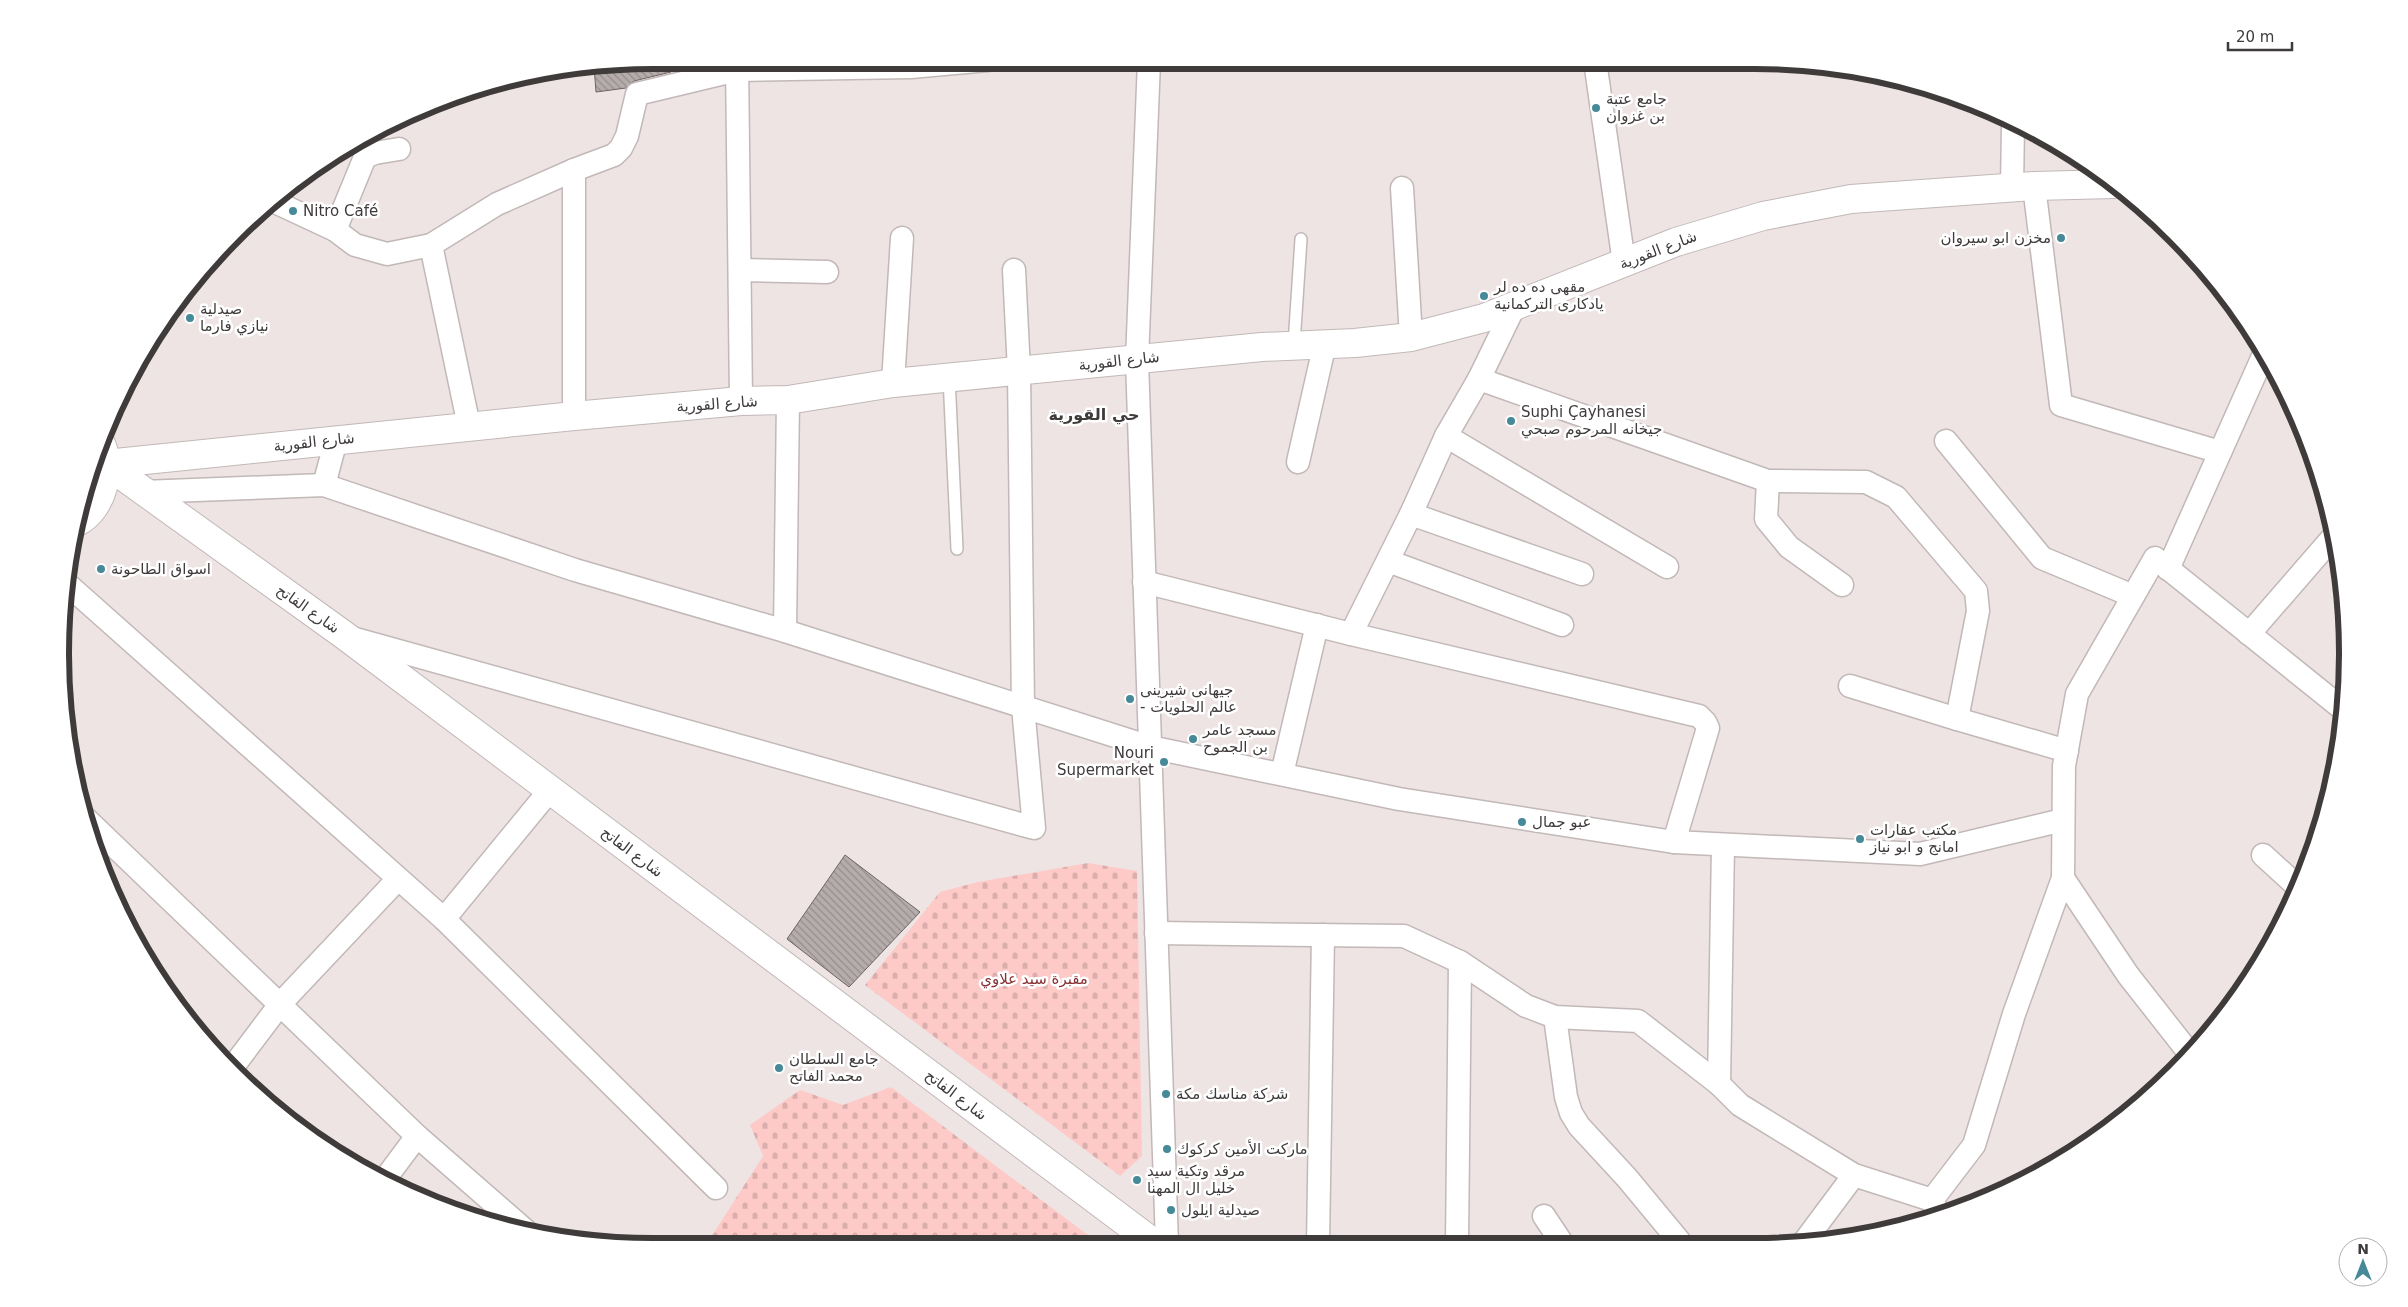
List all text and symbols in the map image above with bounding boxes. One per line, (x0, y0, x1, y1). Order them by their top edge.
scale bar (2228, 20, 2292, 52)
text: 20 m (2236, 28, 2274, 46)
place label: جامع عتبة بن غزوان (1606, 90, 1667, 125)
marker: جامع عتبة بن غزوان (1590, 102, 1602, 114)
place label: Nitro Café (303, 202, 378, 220)
marker: Nitro Café (287, 205, 299, 217)
street label: شارع القورية (1617, 227, 1699, 273)
place label: مخزن ابو سيروان (1941, 229, 2051, 247)
marker: مخزن ابو سيروان (2055, 232, 2067, 244)
place label: مقهى ده ده لر يادكارى التركمانية (1493, 278, 1604, 313)
marker: مقهى ده ده لر يادكارى التركمانية (1478, 290, 1490, 302)
place label: صيدلية نيازي فارما (200, 300, 269, 336)
marker: صيدلية نيازي فارما (184, 312, 196, 324)
street label: شارع القورية (1077, 348, 1161, 374)
street label: شارع القورية (676, 392, 758, 416)
place label: Suphi Çayhanesi جيخانه المرحوم صبحي (1521, 403, 1662, 439)
district label: حي القورية (1048, 405, 1140, 425)
marker: Suphi Çayhanesi جيخانه المرحوم صبحي (1505, 415, 1517, 427)
street label: شارع القورية (272, 429, 356, 455)
place label: اسواق الطاحونة (111, 560, 211, 578)
marker: اسواق الطاحونة (95, 563, 107, 575)
street label: شارع الفاتح (273, 581, 343, 637)
place label: جیهانی شیرینی - عالم الحلويات (1140, 681, 1237, 716)
marker: جیهانی شیرینی - عالم الحلويات (1124, 693, 1136, 705)
place label: مسجد عامر بن الجموح (1202, 721, 1277, 756)
marker: مسجد عامر بن الجموح (1187, 733, 1199, 745)
place label: Nouri Supermarket (1057, 744, 1154, 779)
marker: Nouri Supermarket (1158, 756, 1170, 768)
place label: عبو جمال (1532, 813, 1591, 831)
marker: عبو جمال (1516, 816, 1528, 828)
place label: مكتب عقارات امانج و ابو نياز (1869, 821, 1959, 856)
street label: شارع الفاتح (597, 823, 667, 881)
marker: مكتب عقارات امانج و ابو نياز (1854, 833, 1866, 845)
park label: مقبرة سيد علاوي (980, 970, 1088, 989)
place label: جامع السلطان محمد الفاتح (789, 1050, 879, 1085)
marker: جامع السلطان محمد الفاتح (773, 1062, 785, 1074)
street label: شارع الفاتح (921, 1066, 991, 1124)
place label: شركة مناسك مكة (1176, 1085, 1288, 1103)
marker: شركة مناسك مكة (1160, 1088, 1172, 1100)
place label: ماركت الأمين كركوك (1177, 1139, 1308, 1158)
marker: ماركت الأمين كركوك (1161, 1143, 1173, 1155)
place label: مرقد وتكية سيد خليل ال المهنا (1147, 1162, 1245, 1197)
marker: مرقد وتكية سيد خليل ال المهنا (1131, 1174, 1143, 1186)
place label: صيدلية ايلول (1181, 1201, 1260, 1219)
marker: صيدلية ايلول (1165, 1204, 1177, 1216)
north arrow (2338, 1237, 2388, 1287)
text: N (2357, 1241, 2369, 1257)

